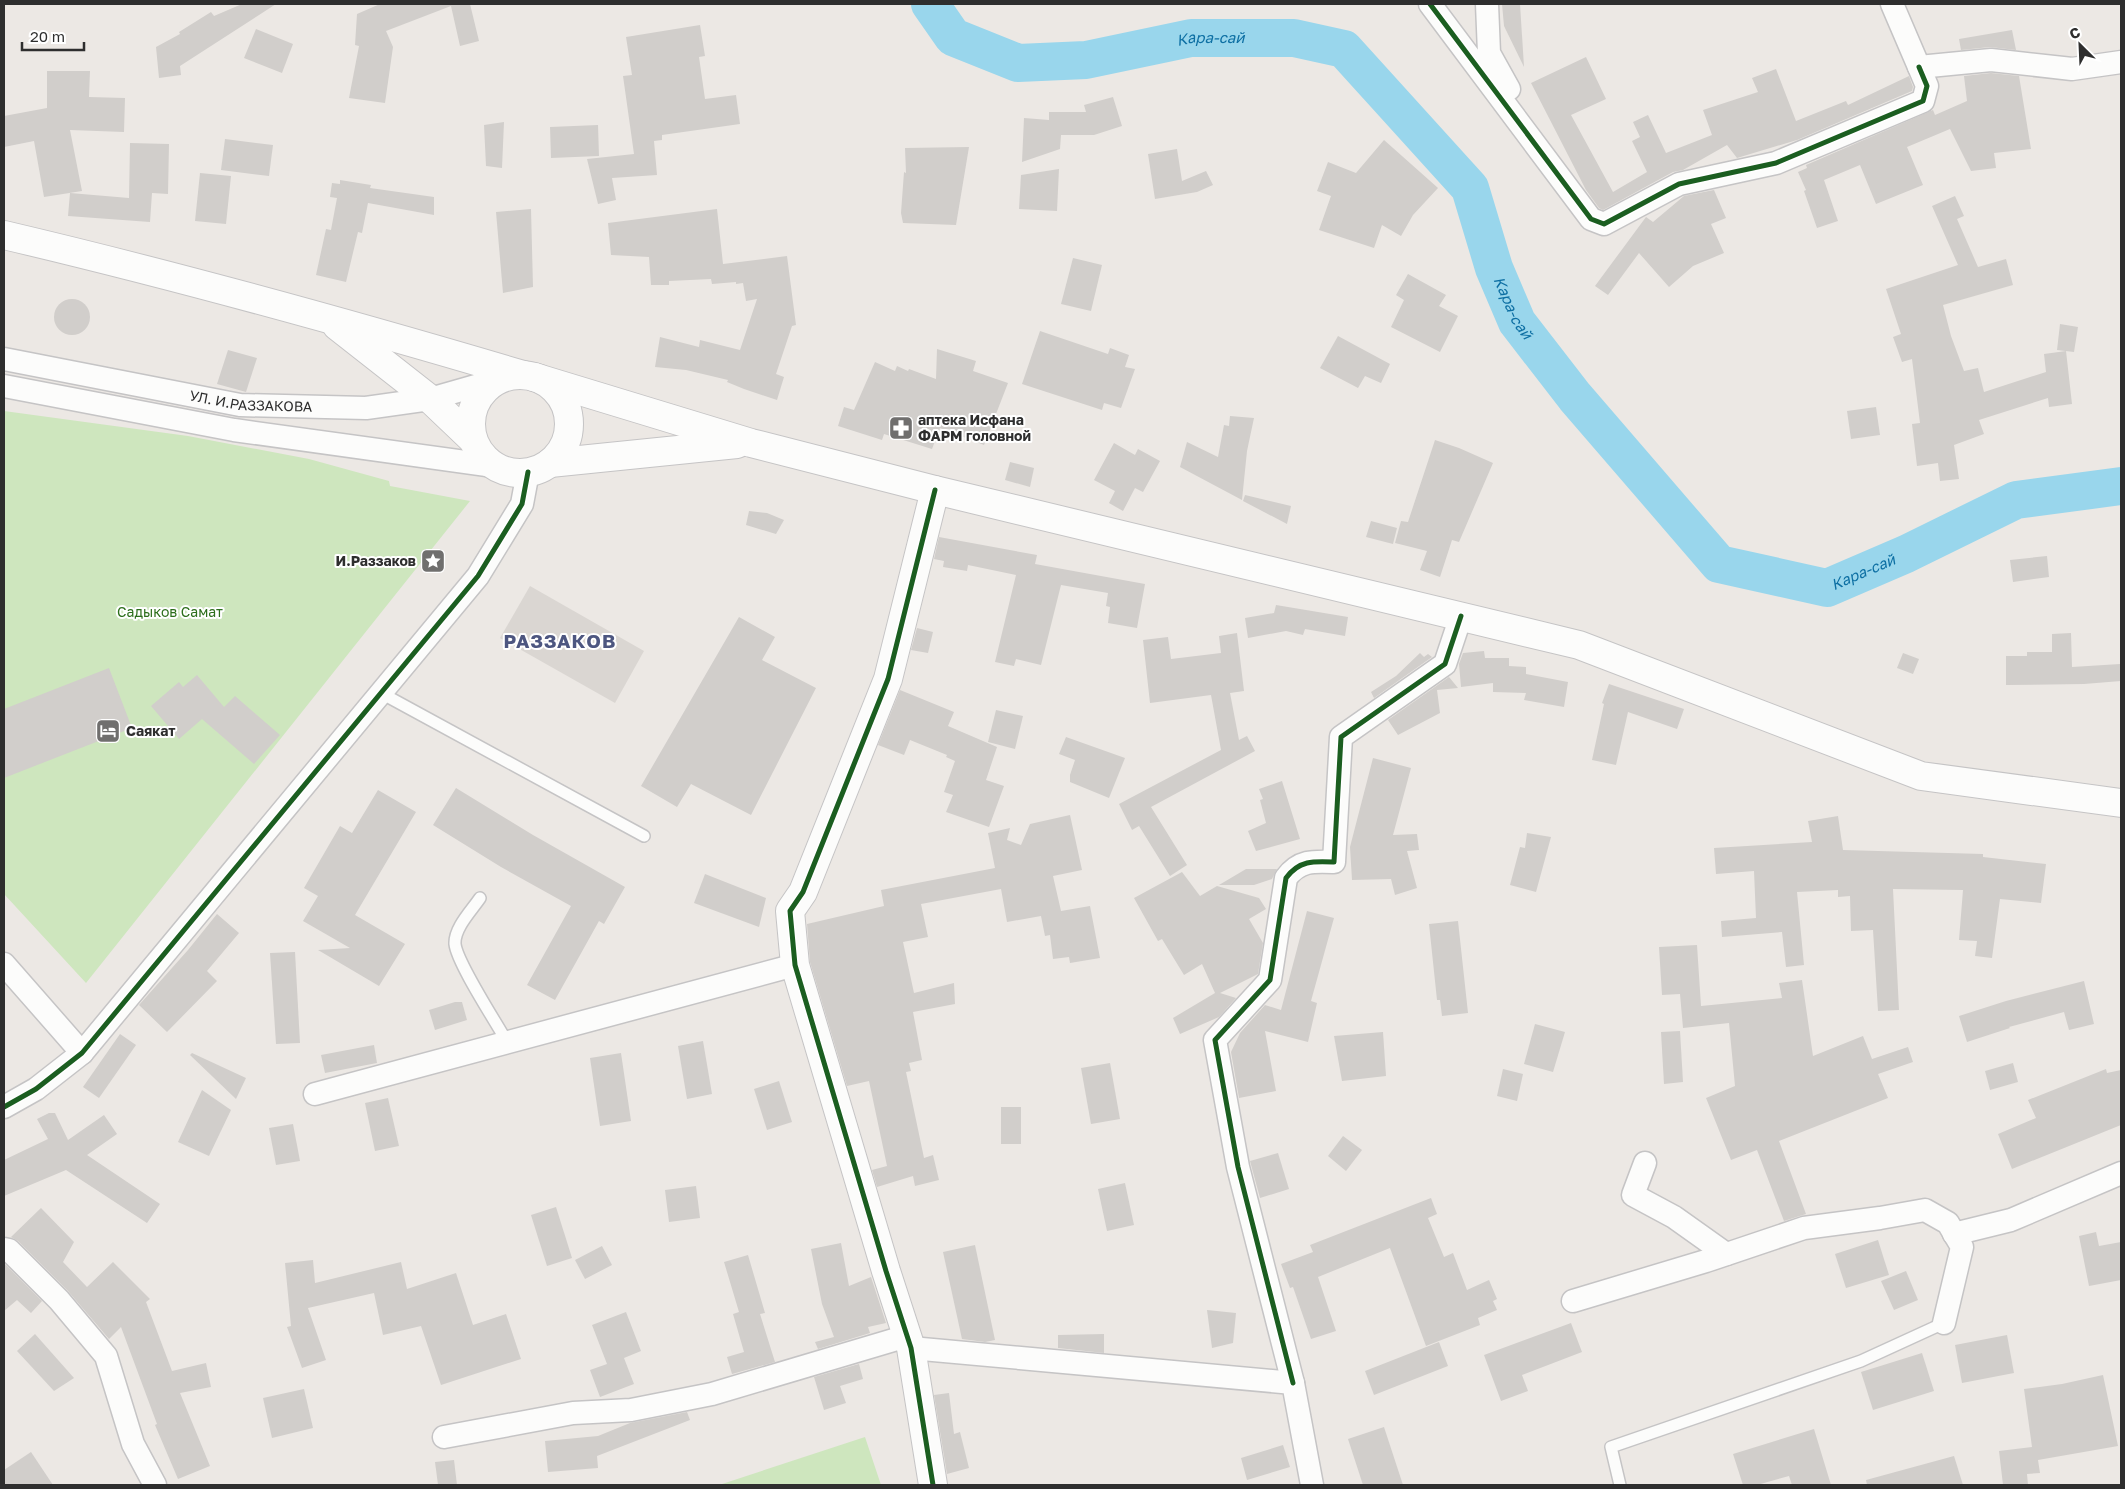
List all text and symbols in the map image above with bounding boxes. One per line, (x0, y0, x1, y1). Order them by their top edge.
scale bar (22, 20, 85, 52)
north arrow (2055, 20, 2105, 70)
text: С (2067, 23, 2083, 42)
text: 20 m (30, 27, 65, 45)
water label: Кара-сай (1175, 27, 1245, 49)
water label: Кара-сай (1491, 273, 1537, 343)
street label: УЛ. И.РАЗЗАКОВА (188, 386, 313, 415)
place label: аптека Исфана ФАРМ головной (918, 411, 1031, 444)
pharmacy icon: аптека Исфана ФАРМ головной (888, 415, 914, 441)
place icon: И.Раззаков (420, 548, 446, 574)
water label: Кара-сай (1828, 549, 1898, 593)
place label: И.Раззаков (336, 552, 416, 569)
park label: Садыков Самат (117, 603, 223, 620)
district label: РАЗЗАКОВ (504, 629, 616, 652)
hotel icon: Саякат (95, 718, 121, 744)
place label: Саякат (126, 722, 176, 739)

